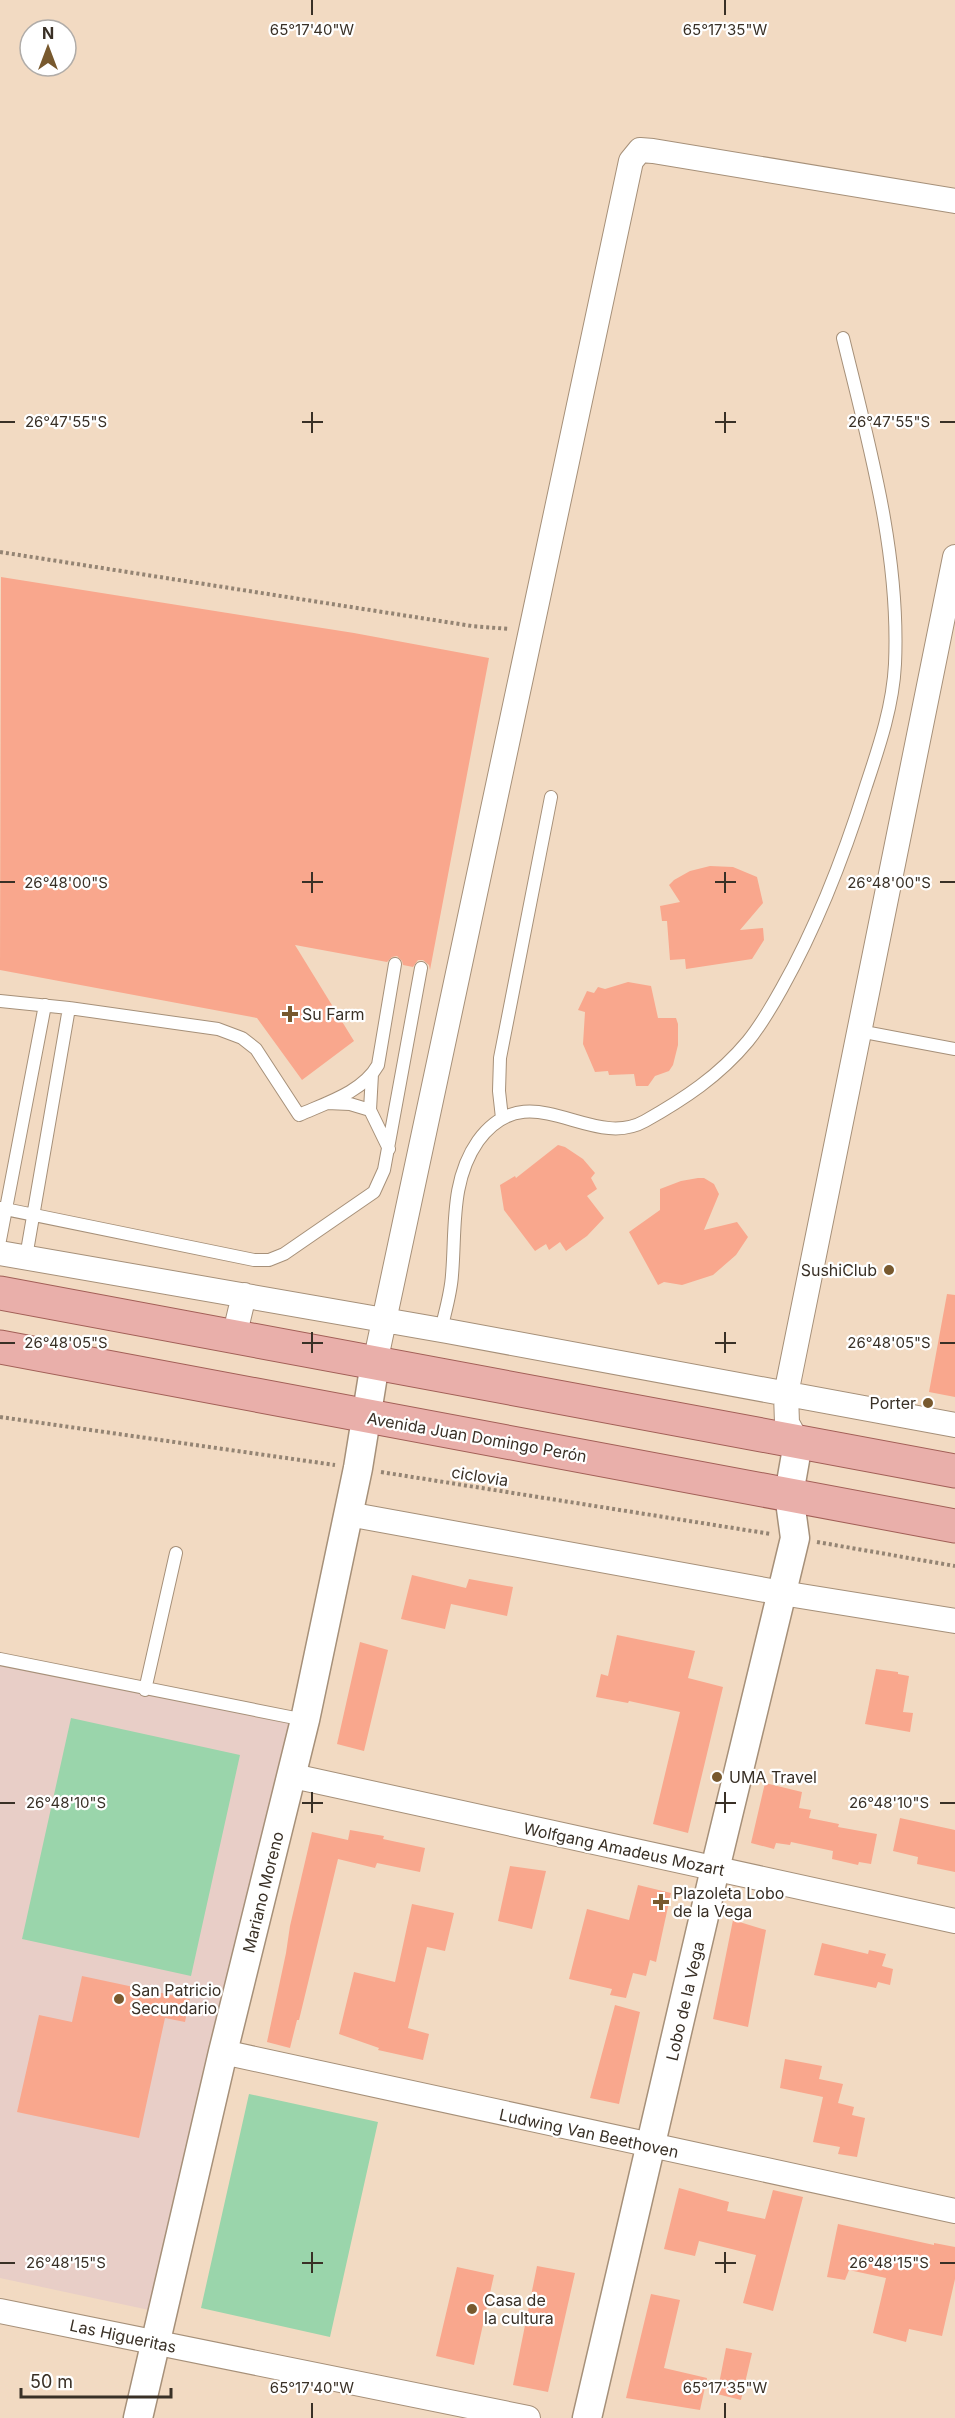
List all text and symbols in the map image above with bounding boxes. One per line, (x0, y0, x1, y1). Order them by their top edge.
north arrow (18, 18, 78, 78)
text: 65°17'40"W (270, 20, 354, 39)
text: 65°17'35"W (683, 20, 767, 39)
text: N (42, 23, 54, 43)
text: 26°47'55"S (25, 412, 107, 431)
text: 26°47'55"S (848, 412, 930, 431)
text: 26°48'00"S (24, 873, 108, 892)
text: 26°48'00"S (847, 873, 931, 892)
place label: Su Farm (302, 1004, 365, 1024)
marker: Su Farm (283, 1007, 297, 1021)
place label: SushiClub (801, 1260, 877, 1280)
marker: SushiClub (882, 1263, 896, 1277)
text: 26°48'05"S (24, 1333, 108, 1352)
text: 26°48'05"S (847, 1333, 931, 1352)
place label: Porter (870, 1393, 916, 1413)
marker: Porter (921, 1396, 935, 1410)
street label: Avenida Juan Domingo Perón (366, 1408, 588, 1466)
street label: ciclovia (450, 1462, 510, 1490)
place label: UMA Travel (729, 1767, 817, 1787)
marker: UMA Travel (710, 1770, 724, 1784)
text: 26°48'10"S (26, 1793, 106, 1812)
text: 26°48'10"S (849, 1793, 929, 1812)
street label: Wolfgang Amadeus Mozart (522, 1818, 726, 1880)
street label: Mariano Moreno (238, 1829, 288, 1955)
place label: Plazoleta Lobo de la Vega (673, 1883, 784, 1921)
marker: Plazoleta Lobo de la Vega (654, 1895, 668, 1909)
street label: Lobo de la Vega (662, 1939, 708, 2063)
place label: San Patricio Secundario (131, 1980, 221, 2018)
marker: San Patricio Secundario (112, 1992, 126, 2006)
street label: Ludwing Van Beethoven (498, 2104, 680, 2162)
text: 26°48'15"S (26, 2253, 106, 2272)
text: 26°48'15"S (849, 2253, 929, 2272)
place label: Casa de la cultura (484, 2290, 554, 2328)
marker: Casa de la cultura (465, 2302, 479, 2316)
street label: Las Higueritas (68, 2315, 178, 2357)
scale bar (21, 2361, 171, 2399)
text: 50 m (30, 2371, 73, 2392)
text: 65°17'40"W (270, 2378, 354, 2397)
text: 65°17'35"W (683, 2378, 767, 2397)

